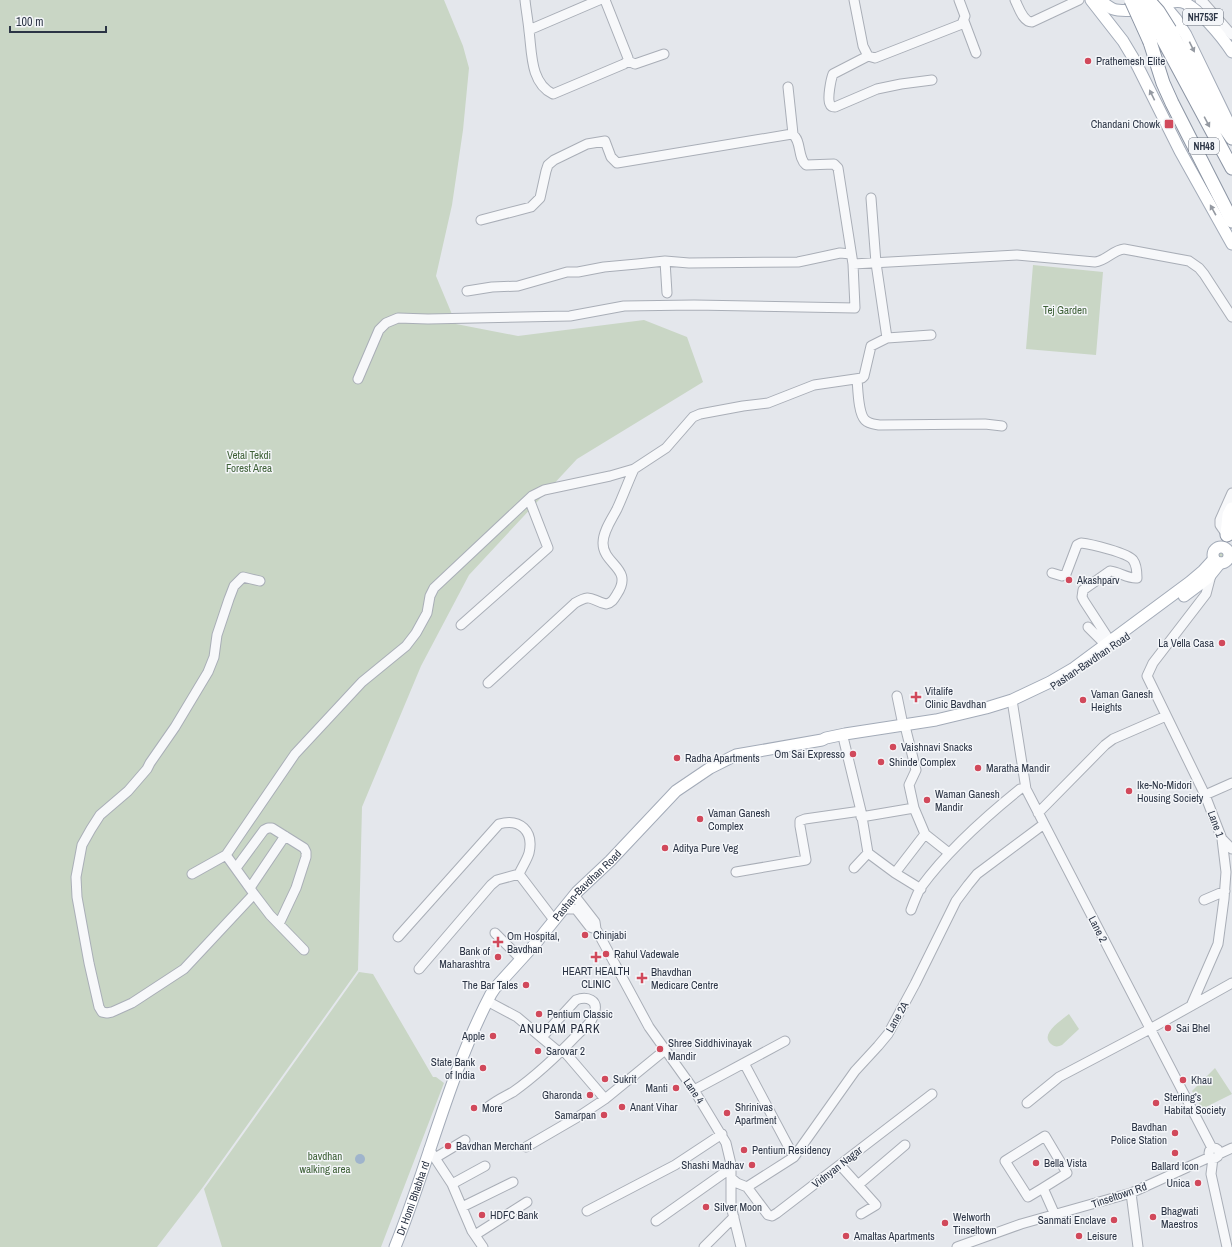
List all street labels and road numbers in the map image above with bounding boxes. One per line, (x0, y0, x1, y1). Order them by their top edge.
road number: NH753F (1183, 9, 1223, 25)
road number: NH48 (1189, 138, 1219, 154)
street label: Pashan-Bavdhan Road (1047, 629, 1133, 693)
street label: Lane 1 (1205, 809, 1227, 839)
street label: Pashan-Bavdhan Road (549, 847, 624, 924)
street label: Lane 2 (1085, 914, 1111, 944)
street label: Lane 2A (883, 998, 912, 1035)
street label: Lane 4 (680, 1076, 708, 1106)
street label: Vidnyan Nagar (809, 1143, 865, 1191)
street label: Dr Homi Bhabha rd (393, 1159, 432, 1237)
street label: Tinseltown Rd (1090, 1179, 1148, 1211)

